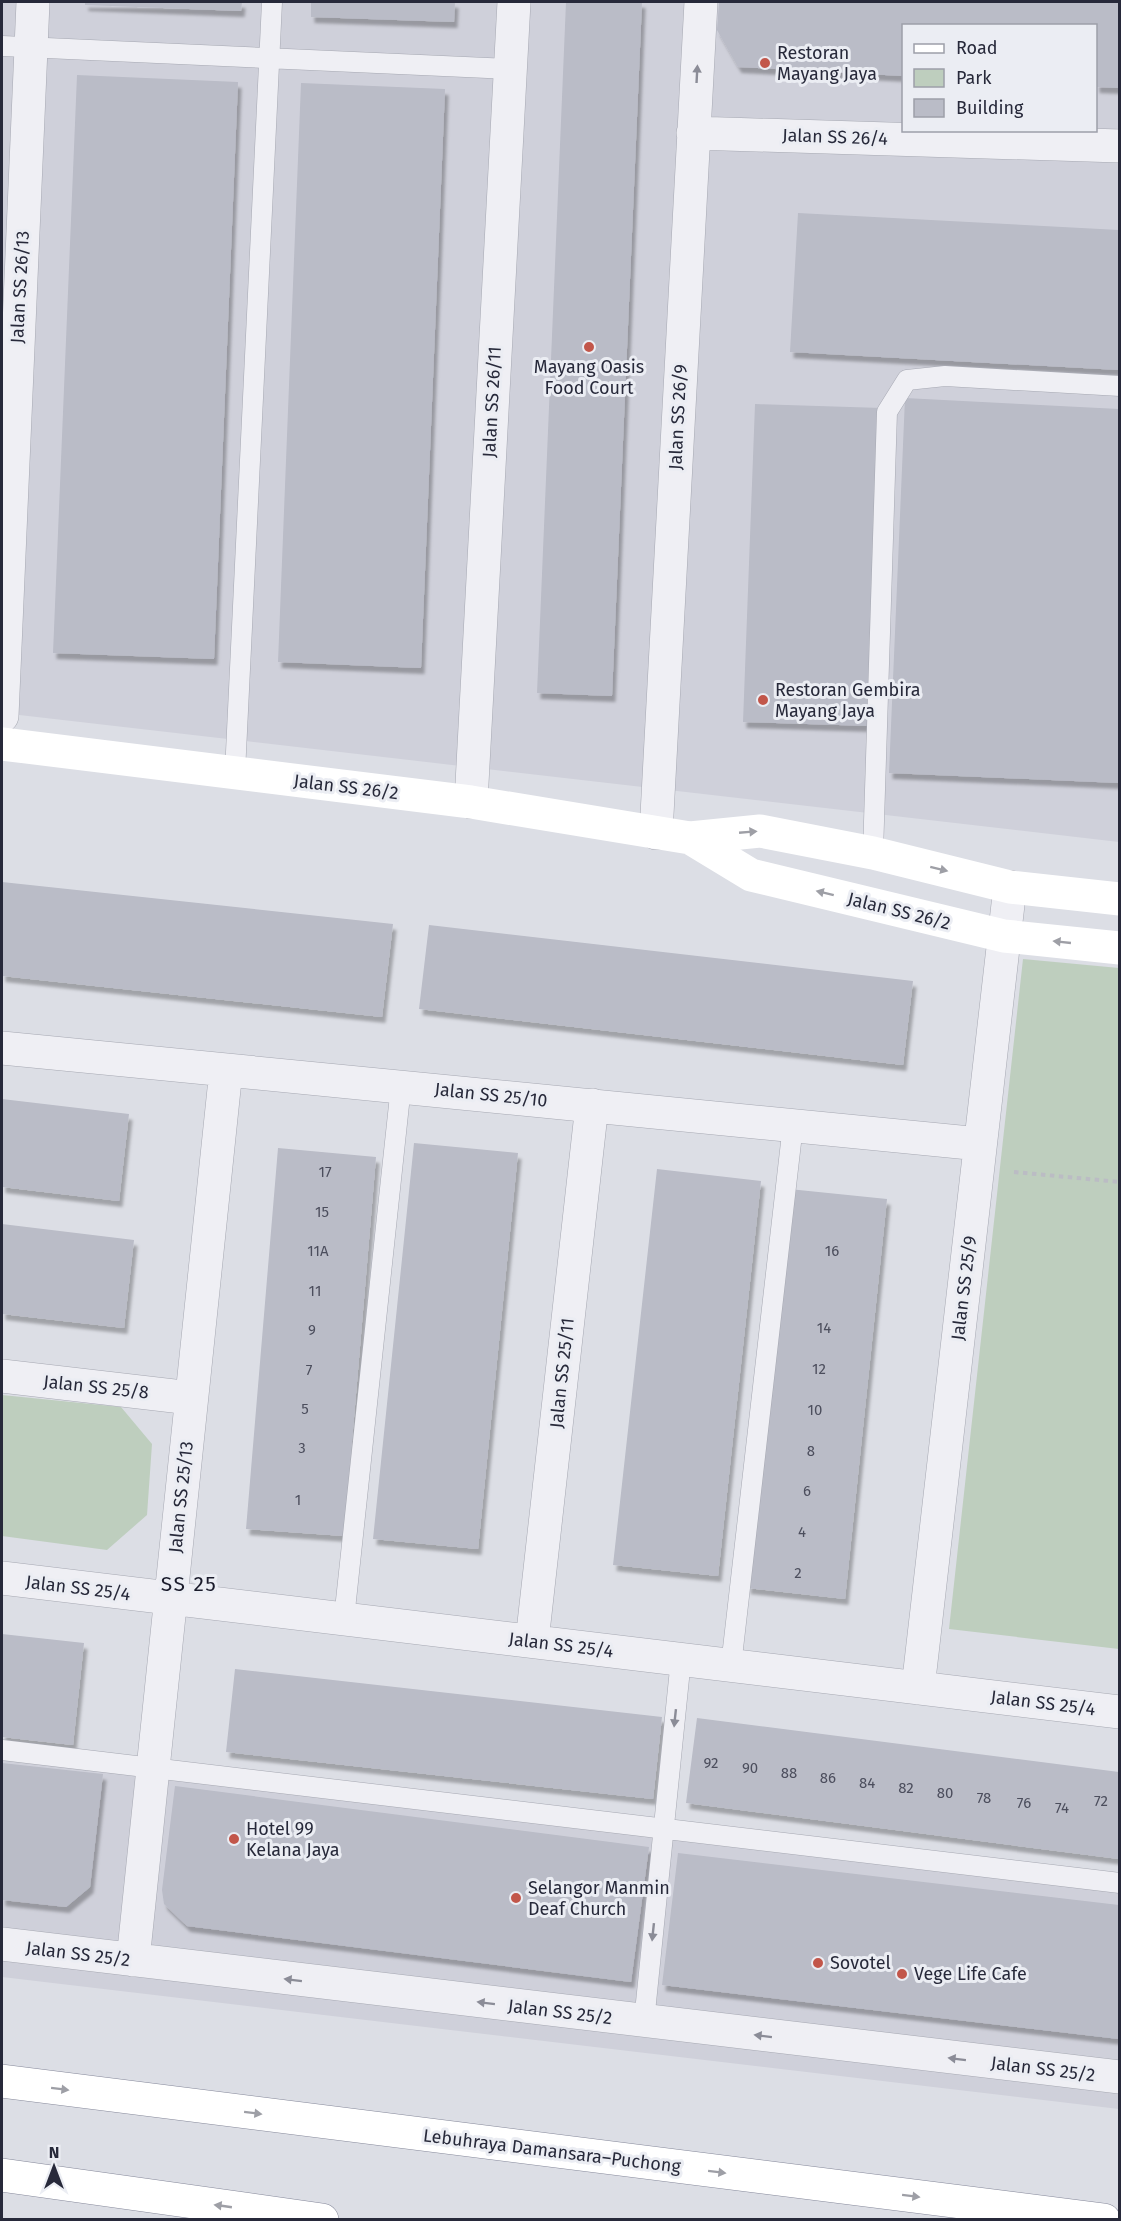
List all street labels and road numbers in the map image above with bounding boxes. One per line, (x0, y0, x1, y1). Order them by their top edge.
street label: Jalan SS 26/4 (782, 124, 889, 150)
street label: Jalan SS 26/13 (6, 230, 34, 344)
street label: Jalan SS 26/11 (478, 346, 506, 458)
street label: Jalan SS 26/9 (664, 364, 692, 470)
street label: Jalan SS 26/2 (292, 770, 400, 804)
street label: Jalan SS 26/2 (845, 888, 953, 934)
street label: Jalan SS 25/10 (434, 1078, 548, 1112)
street label: Jalan SS 25/9 (947, 1234, 981, 1342)
street label: Jalan SS 25/11 (545, 1317, 579, 1429)
street label: Jalan SS 25/8 (42, 1371, 150, 1403)
street label: Jalan SS 25/13 (164, 1440, 198, 1554)
street label: Jalan SS 25/4 (24, 1571, 132, 1605)
street label: Jalan SS 25/4 (507, 1628, 615, 1662)
street label: Jalan SS 25/4 (989, 1686, 1097, 1720)
street label: Jalan SS 25/2 (25, 1937, 131, 1971)
street label: Jalan SS 25/2 (507, 1995, 613, 2029)
street label: Jalan SS 25/2 (990, 2052, 1096, 2086)
street label: Lebuhraya Damansara–Puchong (422, 2124, 683, 2178)

